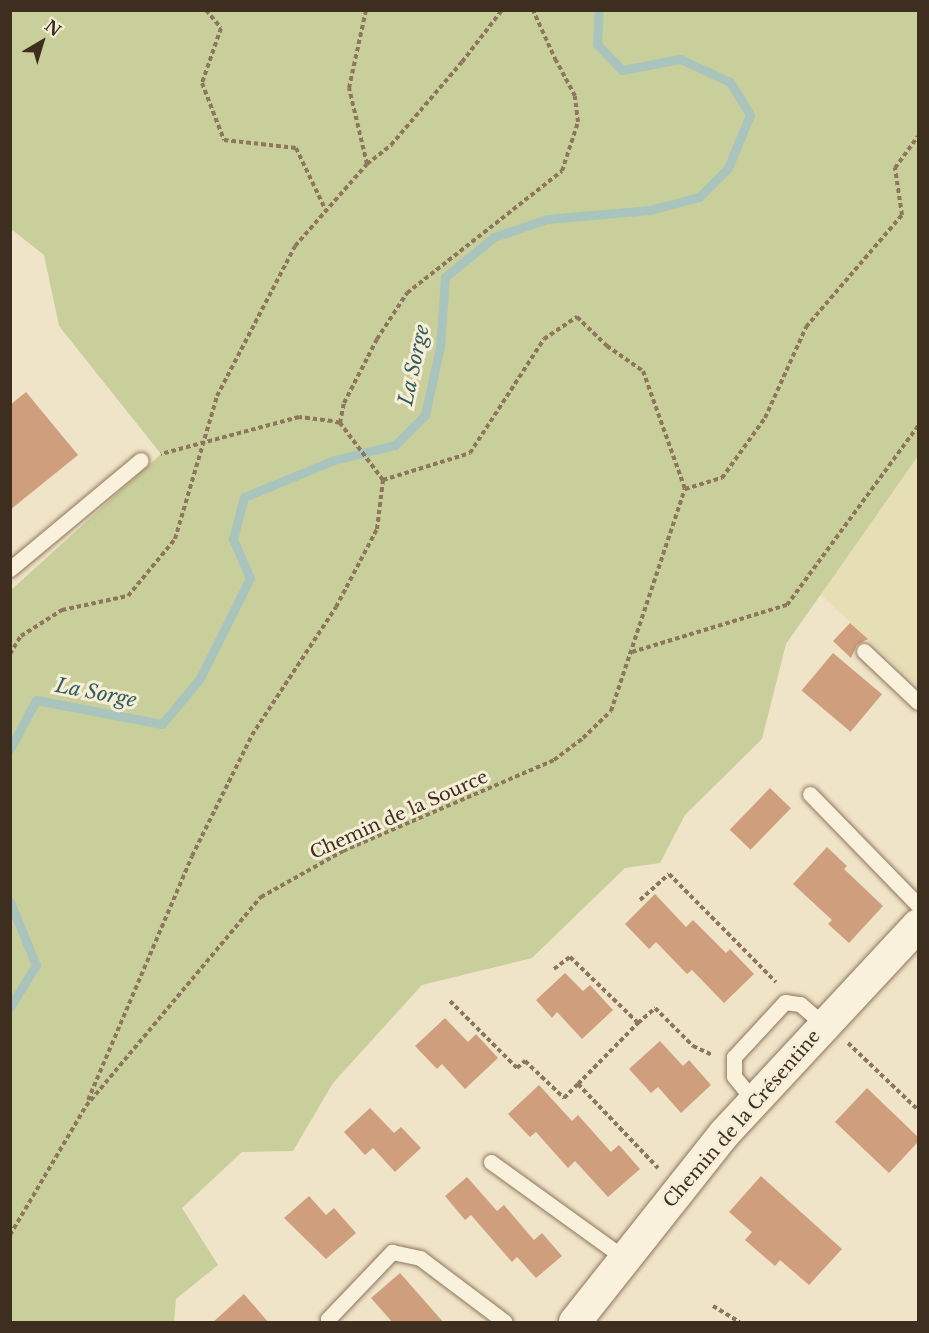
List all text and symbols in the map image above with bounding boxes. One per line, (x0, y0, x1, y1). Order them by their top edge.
north arrow (12, 12, 72, 72)
text: N (41, 15, 65, 40)
water label: La Sorge (394, 322, 434, 408)
water label: La Sorge (53, 673, 139, 713)
street label: Chemin de la Source (307, 766, 491, 864)
street label: Chemin de la Crésentine (659, 1026, 825, 1212)

